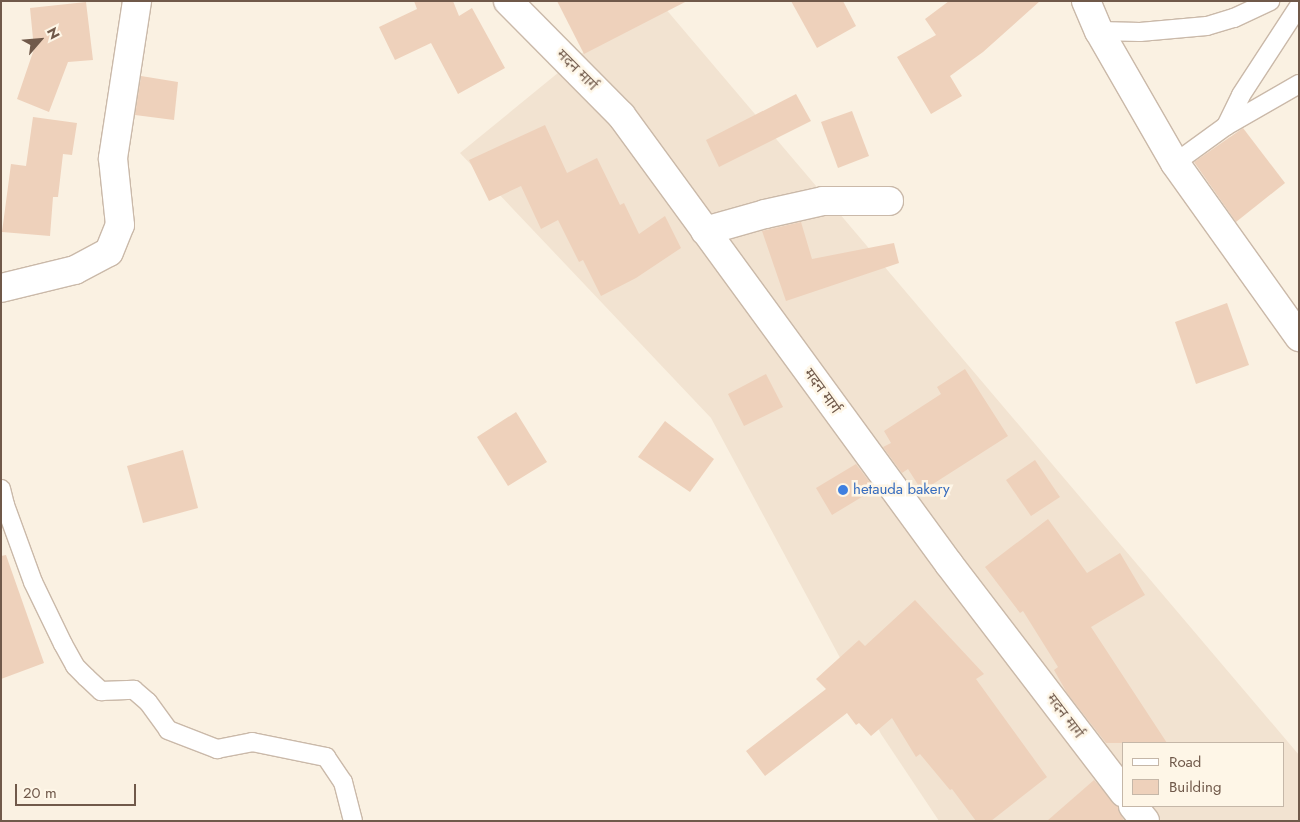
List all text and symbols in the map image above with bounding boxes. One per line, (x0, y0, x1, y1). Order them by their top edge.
north arrow (15, 15, 65, 65)
text: N (42, 24, 65, 43)
street label: मदन मार्ग (553, 46, 601, 94)
street label: मदन मार्ग (800, 365, 844, 417)
place label: hetauda bakery (853, 481, 950, 499)
marker: hetauda bakery (837, 484, 849, 496)
street label: मदन मार्ग (1042, 690, 1088, 742)
legend (1122, 742, 1285, 807)
text: Road (1169, 751, 1201, 773)
scale bar (18, 774, 139, 806)
text: Building (1169, 776, 1221, 798)
text: 20 m (23, 782, 57, 804)

